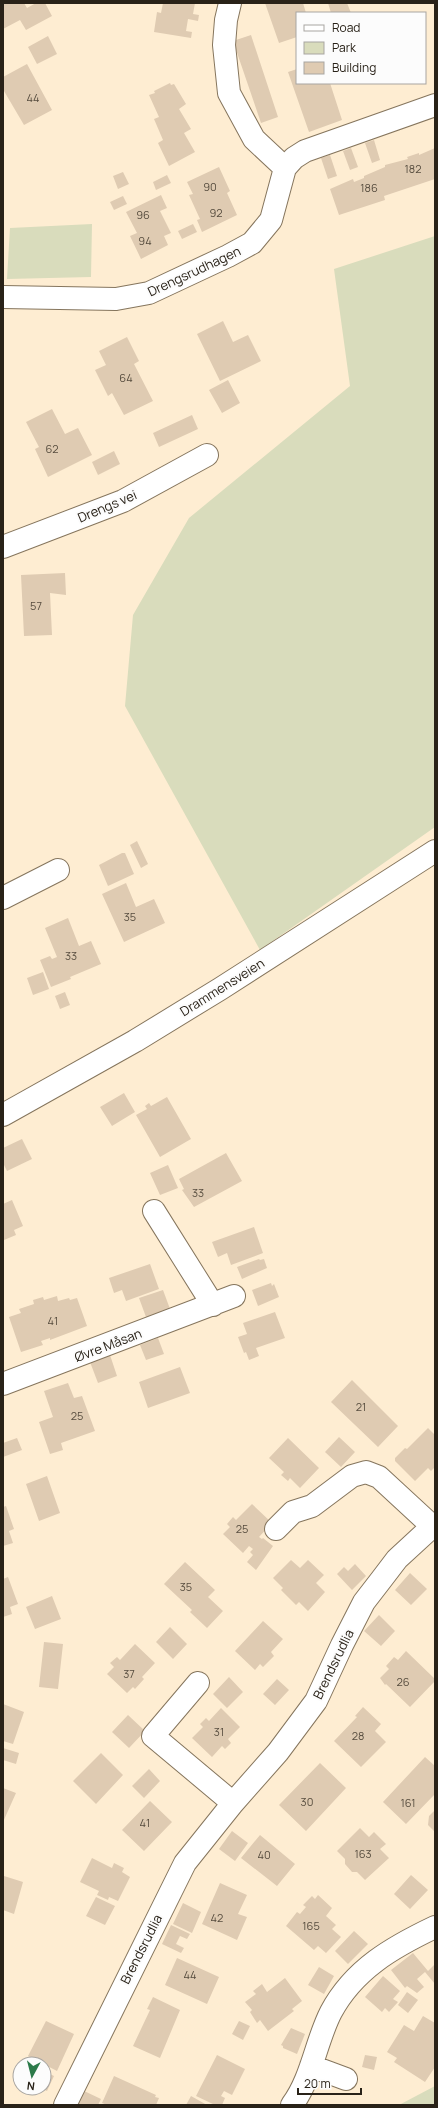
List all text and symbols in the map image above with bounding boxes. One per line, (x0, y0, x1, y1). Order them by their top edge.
legend (296, 12, 426, 84)
text: Road (332, 19, 360, 36)
text: Park (332, 39, 357, 56)
text: Building (332, 59, 376, 76)
house number: 44 (26, 90, 40, 105)
house number: 182 (405, 161, 421, 176)
house number: 90 (203, 179, 217, 194)
house number: 186 (360, 180, 378, 195)
house number: 92 (209, 205, 223, 220)
house number: 96 (136, 207, 150, 222)
house number: 94 (138, 233, 152, 248)
street label: Drengsrudhagen (145, 242, 243, 300)
house number: 64 (119, 370, 133, 385)
house number: 62 (45, 441, 59, 456)
street label: Drengs vei (75, 486, 139, 526)
house number: 57 (30, 598, 42, 613)
house number: 35 (124, 909, 136, 924)
house number: 33 (65, 948, 77, 963)
street label: Drammensveien (176, 954, 268, 1020)
house number: 33 (192, 1185, 204, 1200)
house number: 41 (48, 1313, 58, 1328)
street label: Øvre Måsan (72, 1324, 144, 1366)
house number: 21 (356, 1399, 366, 1414)
house number: 25 (71, 1408, 83, 1423)
house number: 25 (236, 1521, 248, 1536)
house number: 35 (180, 1579, 192, 1594)
street label: Brendsrudlia (308, 1626, 358, 1702)
house number: 37 (123, 1666, 135, 1681)
house number: 26 (396, 1674, 410, 1689)
house number: 31 (214, 1724, 224, 1739)
house number: 28 (352, 1728, 364, 1743)
house number: 30 (301, 1794, 313, 1809)
house number: 161 (400, 1795, 416, 1810)
house number: 41 (140, 1815, 150, 1830)
house number: 163 (354, 1846, 372, 1861)
house number: 40 (257, 1847, 271, 1862)
house number: 42 (211, 1910, 223, 1925)
street label: Brendsrudlia (116, 1911, 166, 1987)
house number: 165 (302, 1918, 320, 1933)
house number: 44 (183, 1967, 197, 1982)
north arrow (12, 2056, 52, 2096)
scale bar (298, 2070, 361, 2096)
text: 20 m (304, 2075, 331, 2092)
text: N (26, 2078, 36, 2094)

